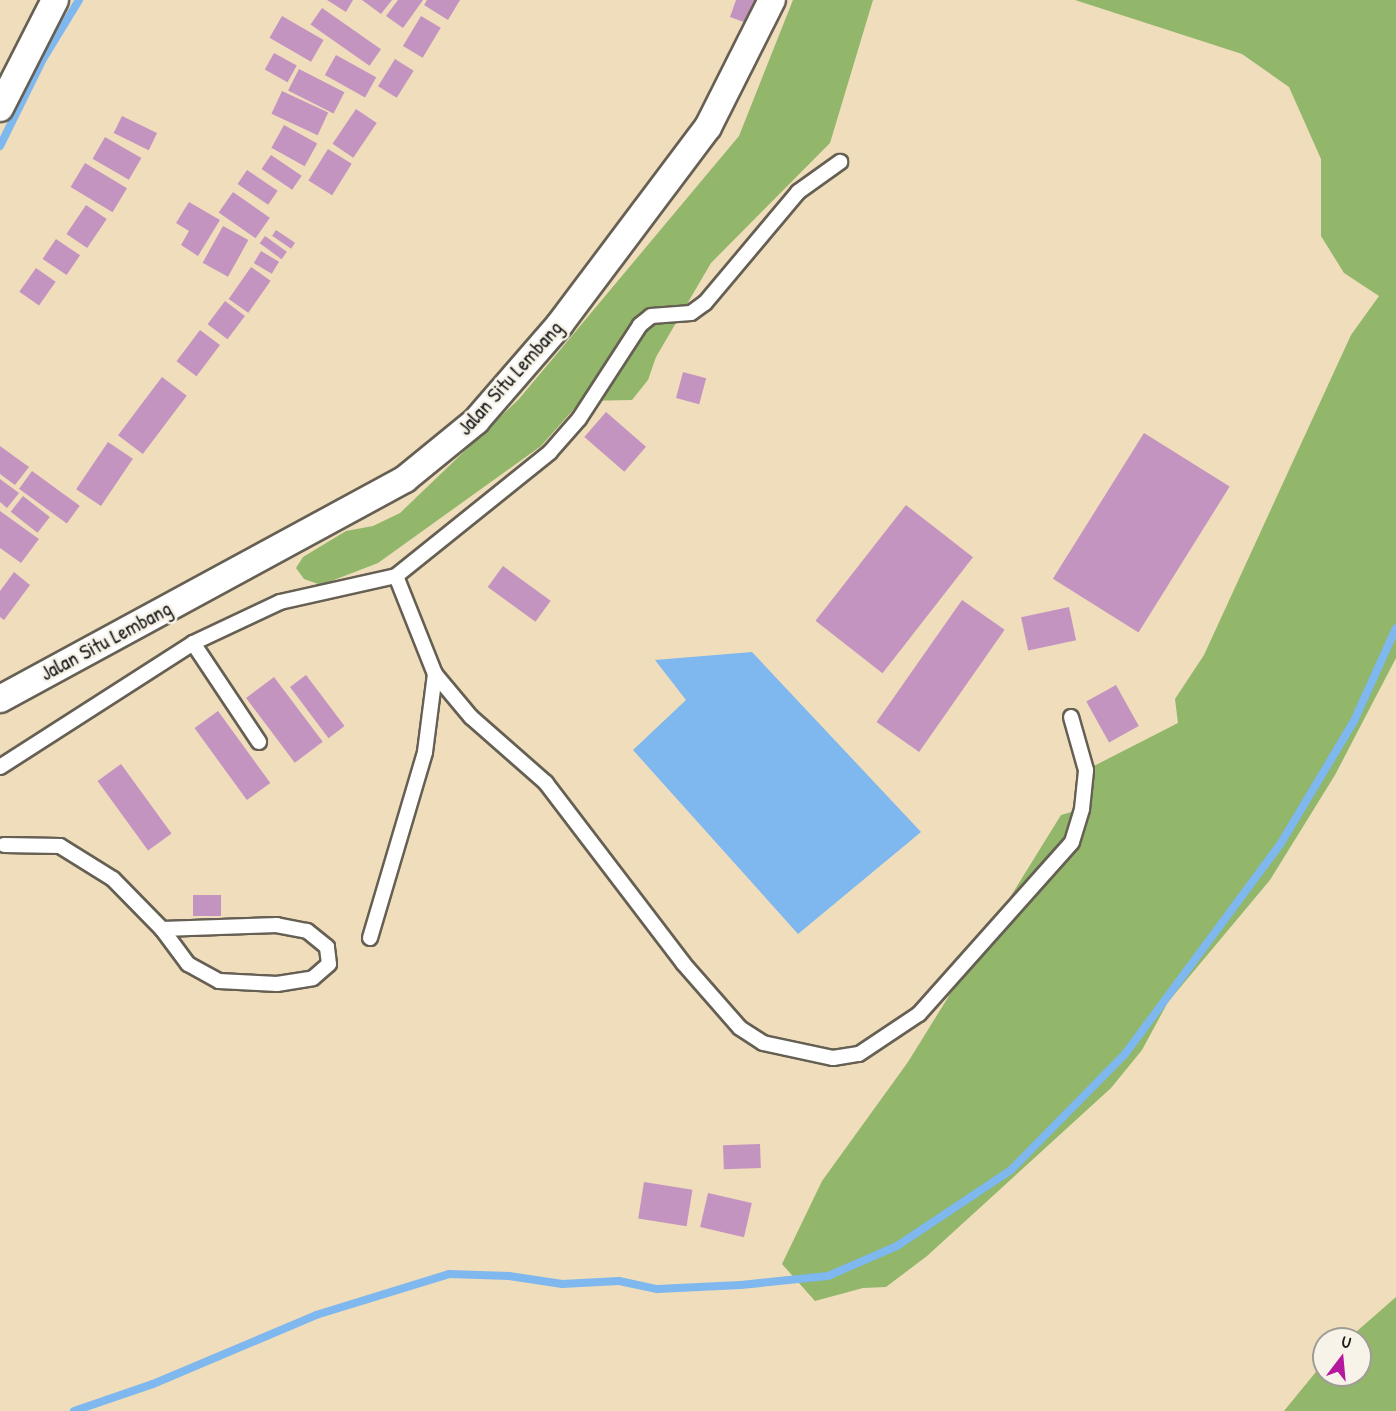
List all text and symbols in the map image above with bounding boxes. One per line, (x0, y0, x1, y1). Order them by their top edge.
street label: Jalan Situ Lembang (452, 316, 568, 440)
street label: Jalan Situ Lembang (36, 596, 176, 686)
north arrow (1312, 1327, 1372, 1387)
text: U (1339, 1330, 1354, 1353)

